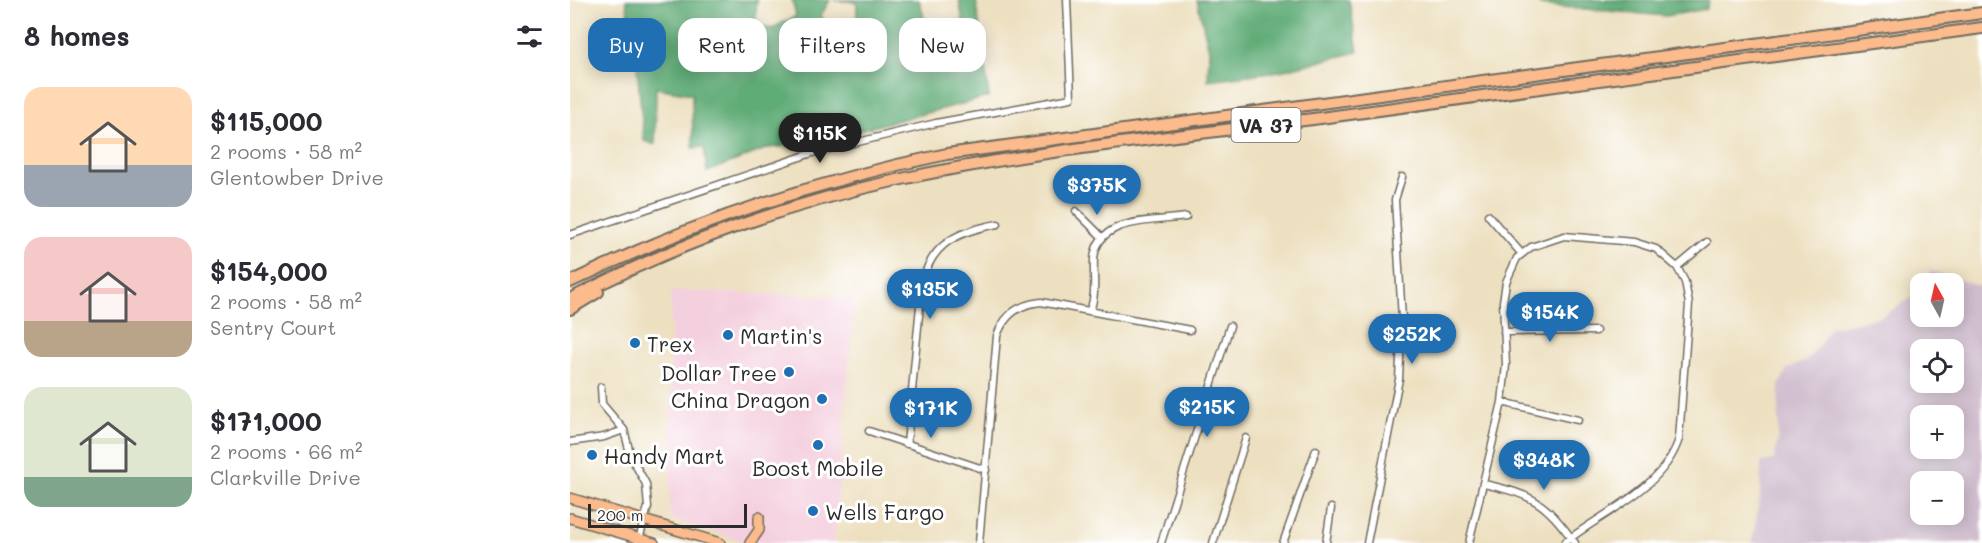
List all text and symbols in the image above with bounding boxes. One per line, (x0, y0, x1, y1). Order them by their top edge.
chip: Buy (588, 18, 666, 72)
chip: Rent (678, 18, 767, 72)
chip: Filters (779, 18, 887, 72)
chip: New (899, 18, 986, 72)
text: 8 homes (24, 19, 130, 53)
icon: filters (513, 20, 546, 53)
text: $115,000 (210, 104, 322, 138)
road number: VA 37 (1232, 108, 1300, 142)
icon: home (72, 111, 144, 183)
pin: $115K (778, 113, 862, 164)
text: $115K (793, 119, 847, 145)
text: 2 rooms · 58 m² (210, 138, 362, 164)
text: Glentowber Drive (210, 164, 384, 190)
pin: $375K (1055, 165, 1139, 216)
text: $375K (1067, 171, 1127, 197)
text: $154,000 (210, 254, 327, 288)
icon: home (72, 261, 144, 333)
pin: $135K (888, 269, 972, 320)
north arrow (1910, 273, 1964, 327)
map controls (1910, 273, 1964, 525)
text: $135K (901, 275, 959, 301)
text: 2 rooms · 58 m² (210, 288, 362, 314)
pin: $154K (1508, 292, 1592, 343)
text: $154K (1521, 298, 1579, 324)
text: Sentry Court (210, 314, 336, 340)
pin: $252K (1370, 314, 1454, 365)
text: $252K (1382, 320, 1442, 346)
place label: Martin's (740, 322, 823, 349)
marker: Martin's (721, 328, 735, 342)
place label: Trex (647, 330, 693, 357)
marker: Trex (628, 336, 642, 350)
button: locate (1910, 339, 1964, 393)
place label: Dollar Tree (661, 359, 777, 386)
marker: Dollar Tree (782, 365, 796, 379)
place label: China Dragon (671, 386, 810, 413)
pin: $215K (1165, 387, 1249, 438)
pin: $171K (889, 388, 973, 439)
marker: China Dragon (815, 392, 829, 406)
text: $215K (1178, 393, 1236, 419)
text: $171K (904, 394, 958, 420)
text: $171,000 (210, 404, 322, 438)
button: + (1910, 405, 1964, 459)
icon: home (72, 411, 144, 483)
text: 2 rooms · 66 m² (210, 438, 363, 464)
marker: Boost Mobile (811, 438, 825, 452)
pin: $348K (1502, 440, 1586, 491)
place label: Handy Mart (604, 442, 724, 469)
text: $348K (1513, 446, 1575, 472)
marker: Handy Mart (585, 448, 599, 462)
place label: Boost Mobile (752, 454, 884, 481)
text: Clarkville Drive (210, 464, 361, 490)
button: − (1910, 471, 1964, 525)
place label: Wells Fargo (825, 498, 944, 525)
scale bar (588, 501, 747, 528)
text: 200 m (597, 504, 644, 525)
marker: Wells Fargo (806, 504, 820, 518)

